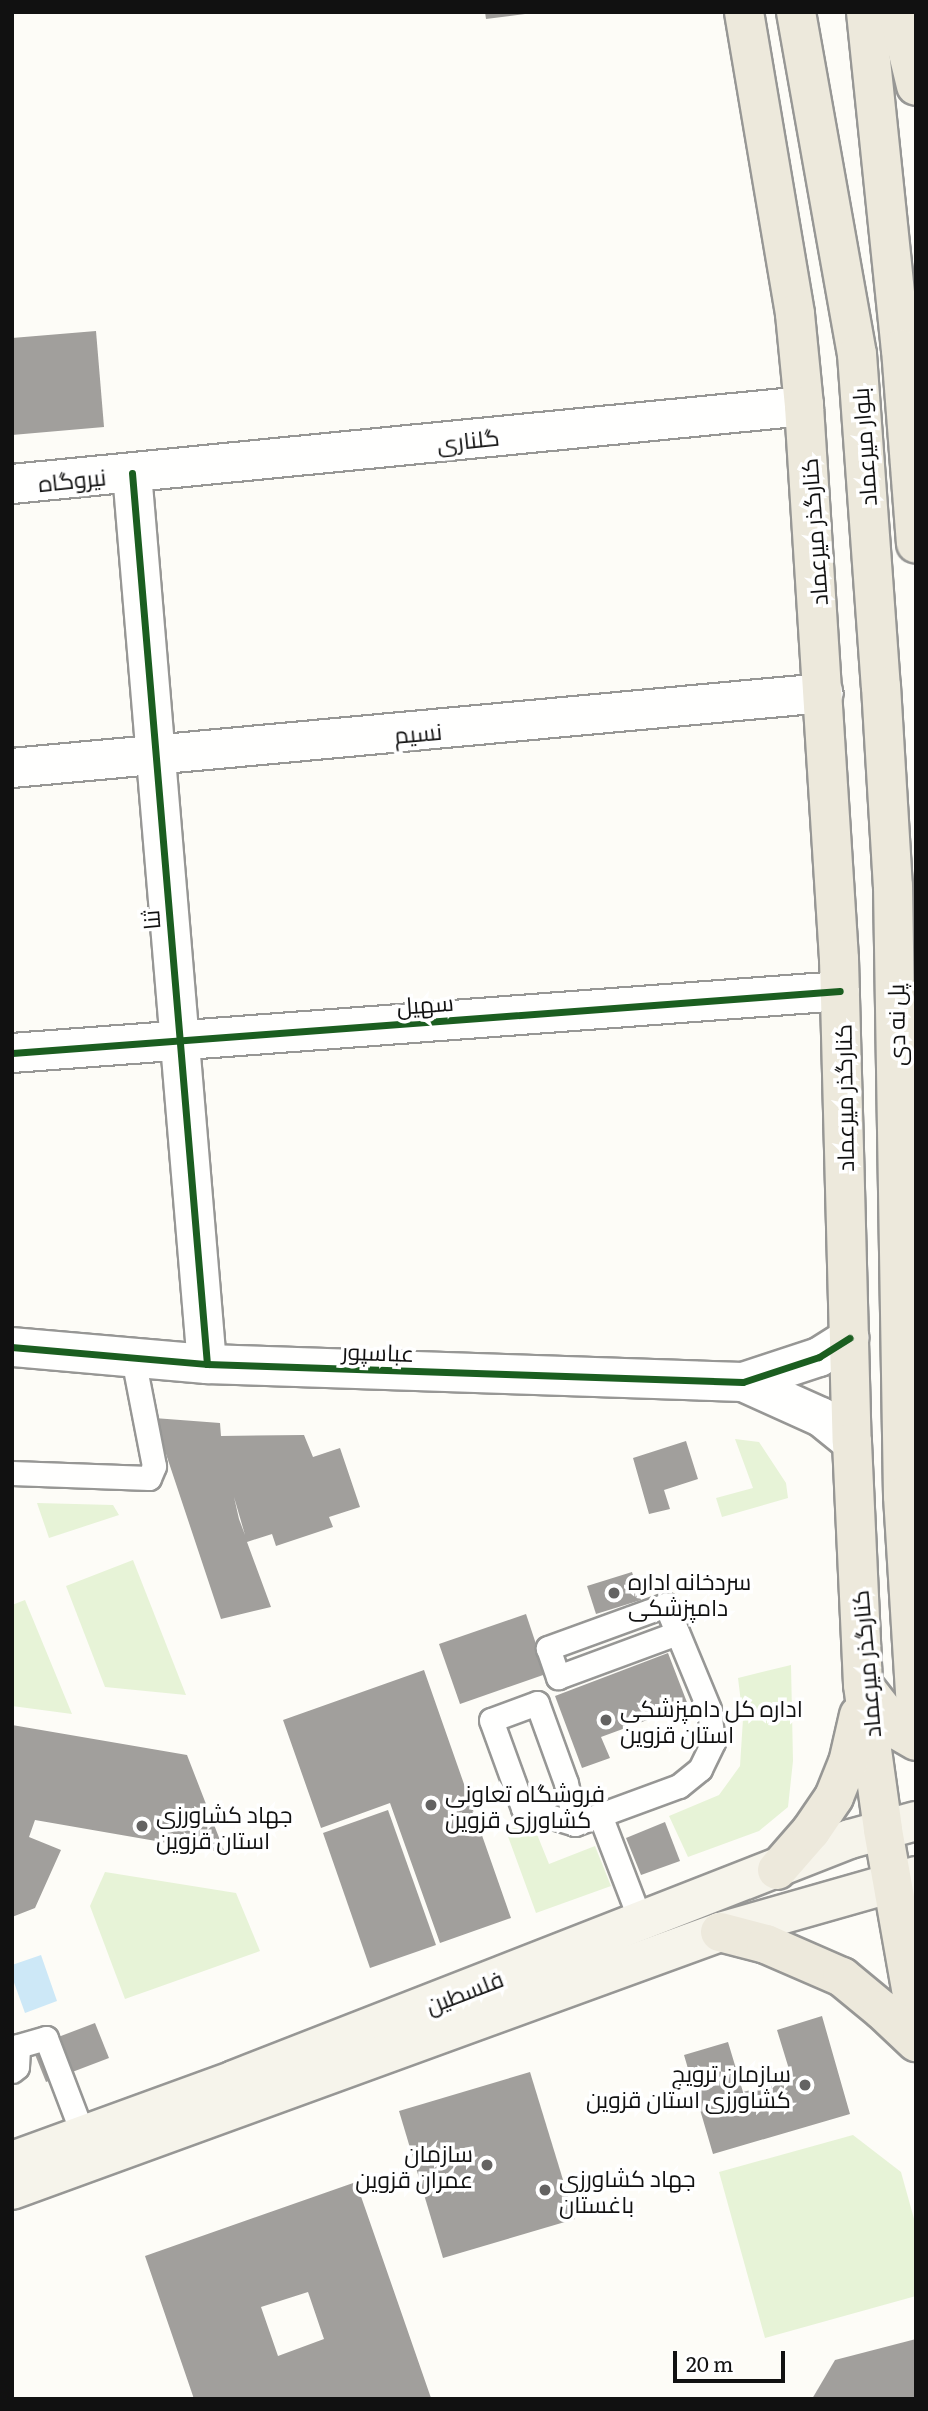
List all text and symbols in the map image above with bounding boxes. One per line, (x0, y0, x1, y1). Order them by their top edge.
street label: بلوار میرعماد (845, 387, 881, 507)
street label: گلناری (435, 422, 501, 456)
street label: کنارگذر میرعماد (794, 457, 832, 607)
street label: نیروگاه (37, 462, 107, 496)
street label: نسیم (393, 716, 443, 748)
street label: ثنا (135, 909, 165, 931)
street label: پل نه دی (880, 983, 910, 1067)
street label: سهیل (396, 987, 454, 1019)
street label: کنارگذر میرعماد (828, 1024, 858, 1172)
street label: عباسپور (341, 1336, 415, 1366)
place label: سردخانه اداره دامپزشکی (628, 1566, 751, 1620)
marker: سردخانه اداره دامپزشکی (606, 1585, 622, 1601)
street label: کنارگذر میرعماد (845, 1589, 885, 1739)
place label: اداره کل دامپزشکی استان قزوین (620, 1693, 803, 1747)
marker: اداره کل دامپزشکی استان قزوین (598, 1712, 614, 1728)
place label: فروشگاه تعاونی کشاورزی قزوین (445, 1778, 605, 1832)
marker: فروشگاه تعاونی کشاورزی قزوین (423, 1797, 439, 1813)
place label: جهاد کشاورزی استان قزوین (156, 1799, 293, 1853)
marker: جهاد کشاورزی استان قزوین (134, 1818, 150, 1834)
street label: فلسطین (421, 1964, 507, 2018)
place label: سازمان ترویج کشاورزی استان قزوین (586, 2058, 791, 2112)
marker: سازمان ترویج کشاورزی استان قزوین (797, 2077, 813, 2093)
place label: سازمان عمران قزوین (355, 2138, 473, 2192)
marker: سازمان عمران قزوین (479, 2157, 495, 2173)
place label: جهاد کشاورزی باغستان (559, 2163, 696, 2217)
marker: جهاد کشاورزی باغستان (537, 2182, 553, 2198)
scale bar (676, 2338, 788, 2382)
text: 20 m (686, 2347, 733, 2378)

